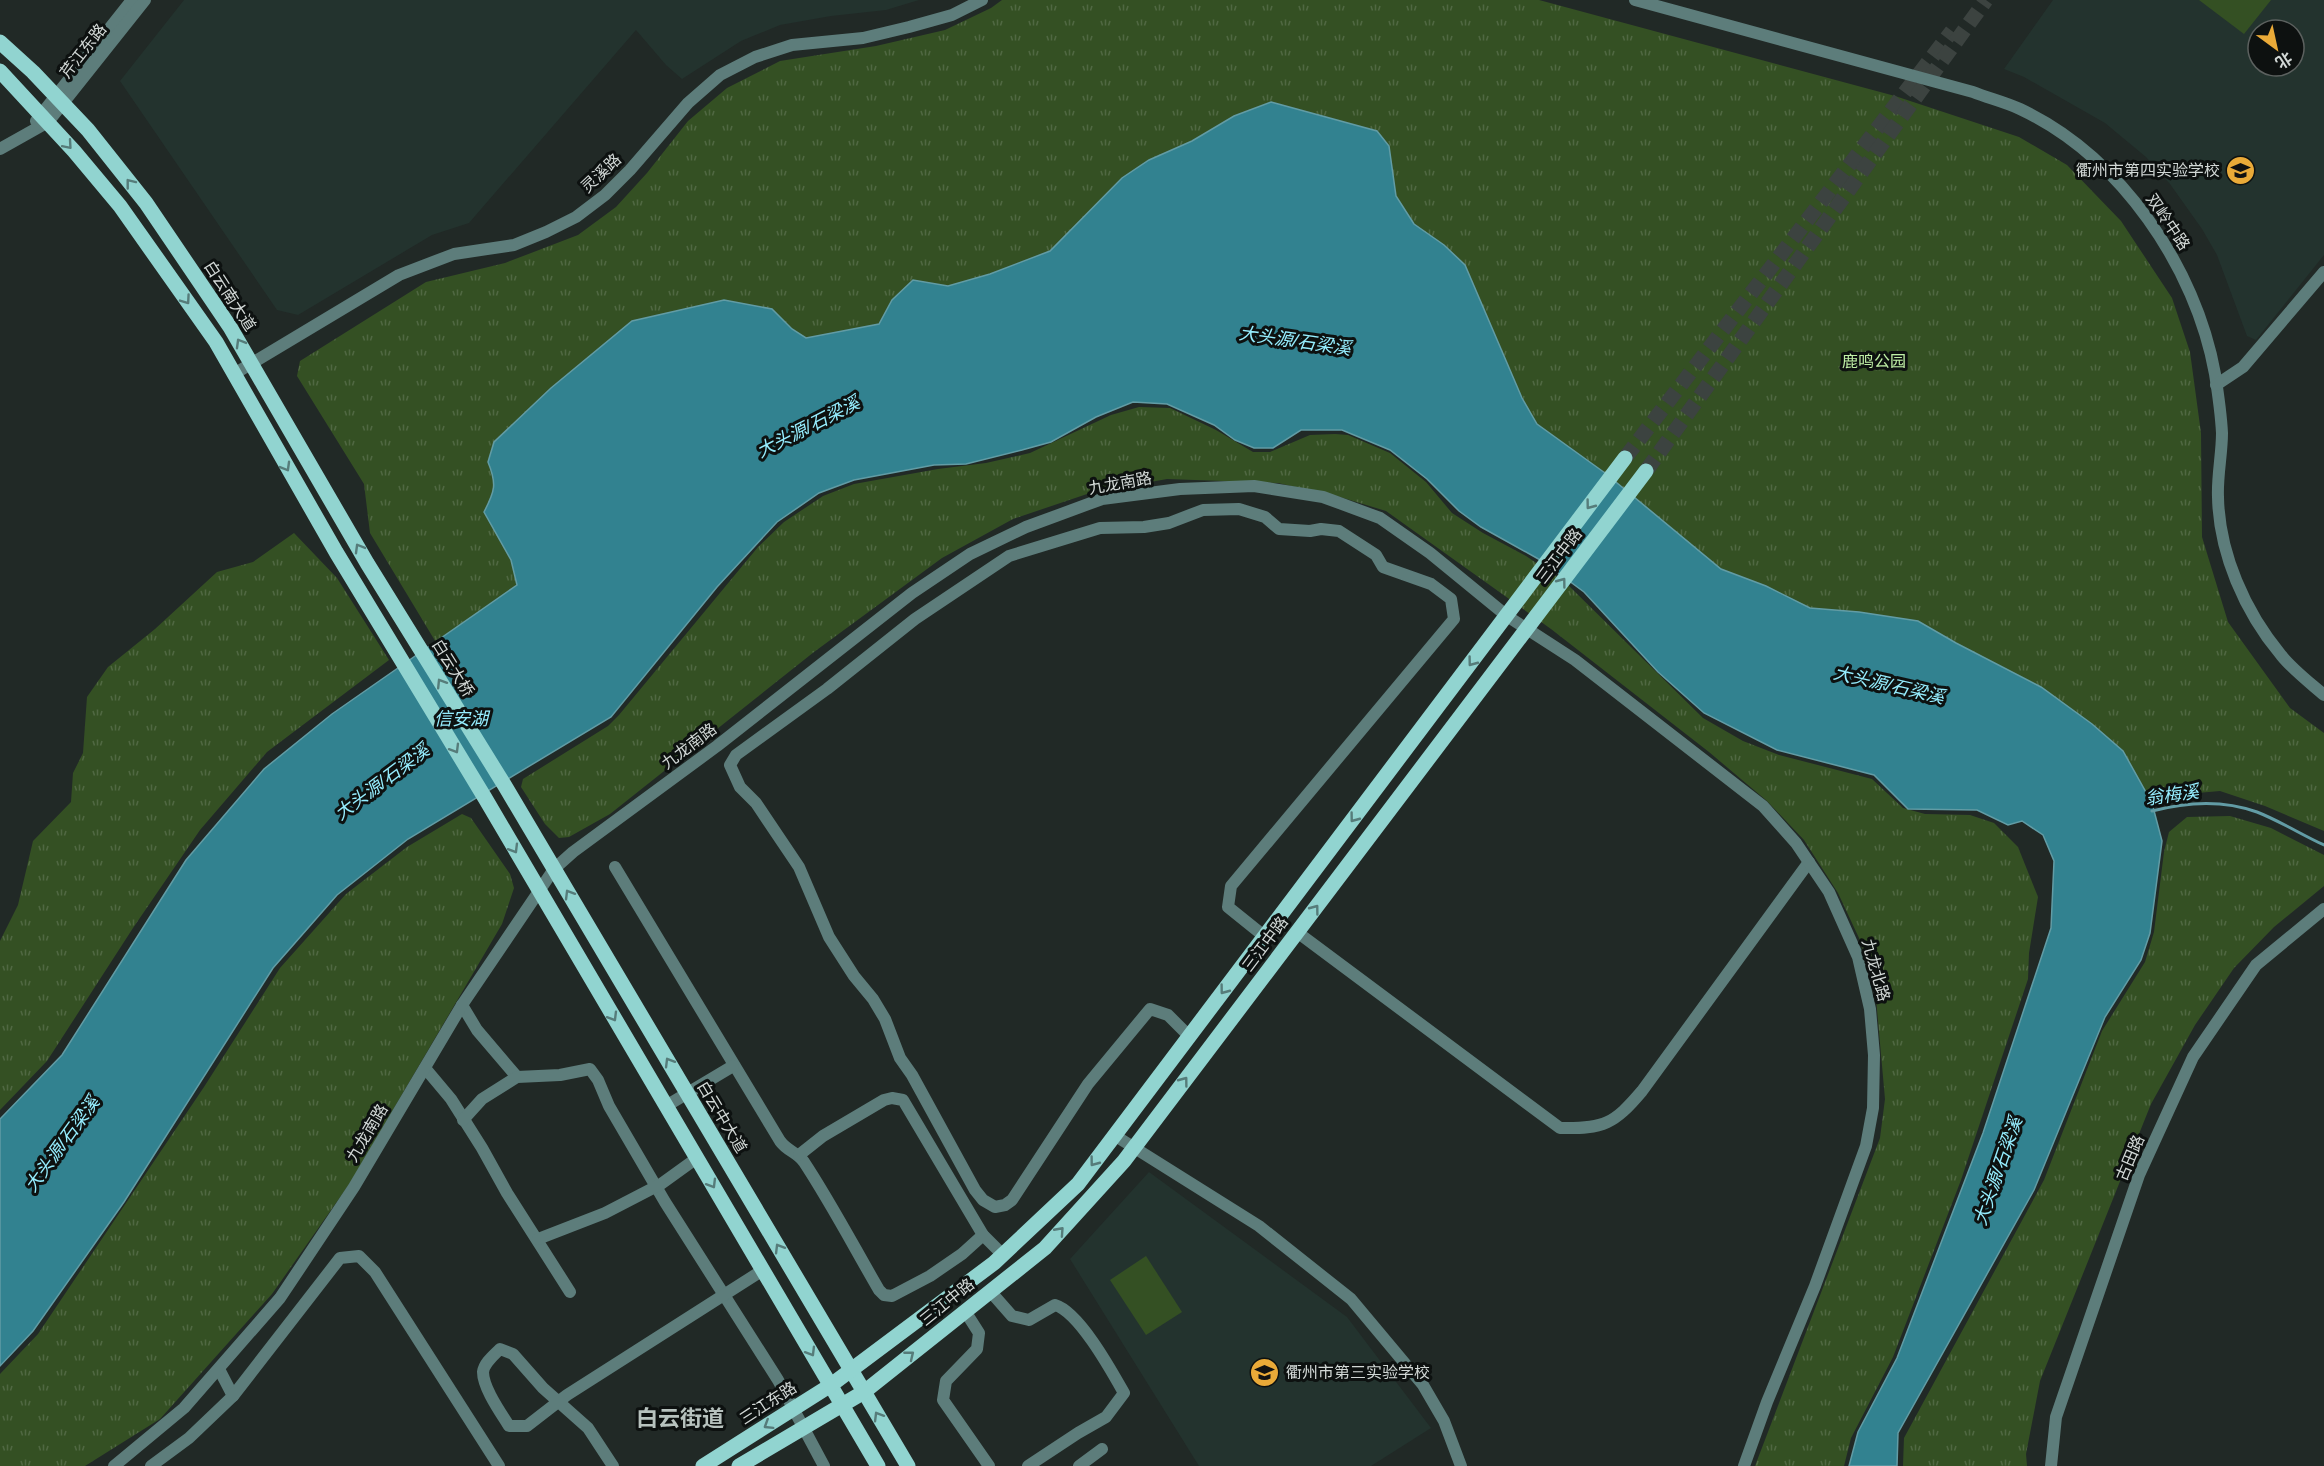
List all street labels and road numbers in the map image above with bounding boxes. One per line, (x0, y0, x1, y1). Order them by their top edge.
street label: 芹江东路 (57, 21, 109, 81)
street label: 灵溪路 (578, 150, 624, 196)
street label: 双岭中路 (2143, 191, 2193, 253)
street label: 白云南大道 (201, 258, 259, 334)
street label: 九龙南路 (1087, 469, 1153, 497)
street label: 三江中路 (1533, 525, 1585, 587)
street label: 白云大桥 (429, 636, 477, 700)
street label: 九龙南路 (658, 720, 720, 772)
street label: 三江中路 (1239, 913, 1291, 975)
street label: 九龙北路 (1859, 937, 1893, 1003)
street label: 白云中大道 (694, 1078, 750, 1156)
street label: 九龙南路 (343, 1101, 391, 1165)
street label: 古田路 (2113, 1133, 2147, 1183)
street label: 三江中路 (917, 1275, 977, 1329)
street label: 三江东路 (737, 1378, 799, 1428)

